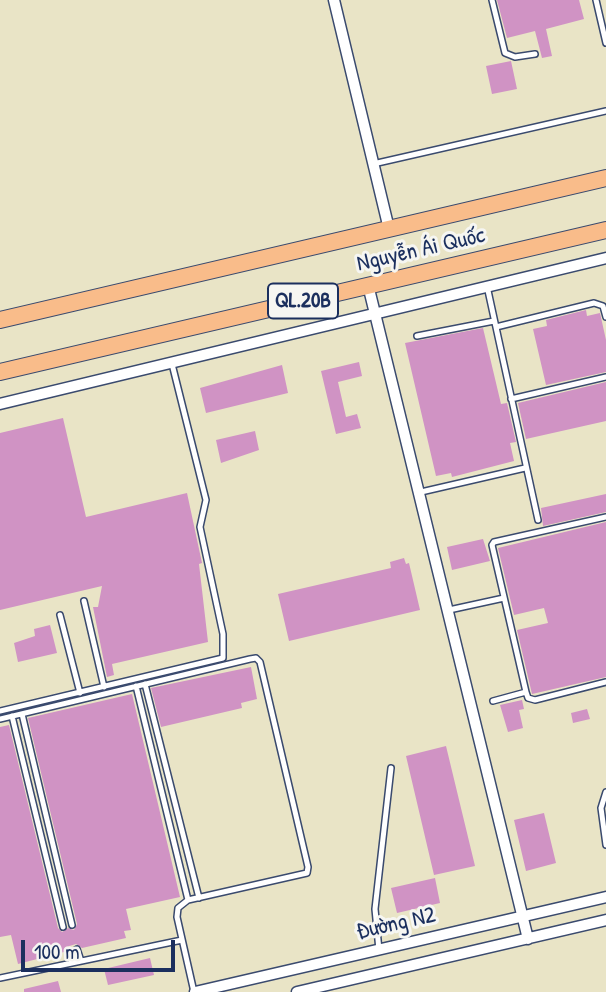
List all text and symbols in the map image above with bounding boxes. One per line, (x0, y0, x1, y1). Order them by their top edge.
street label: Nguyễn Ái Quốc (354, 222, 488, 278)
road number: QL.20B (268, 284, 338, 318)
street label: Đường N2 (354, 902, 438, 946)
scale bar (24, 926, 178, 970)
text: 100 m (34, 937, 80, 966)

